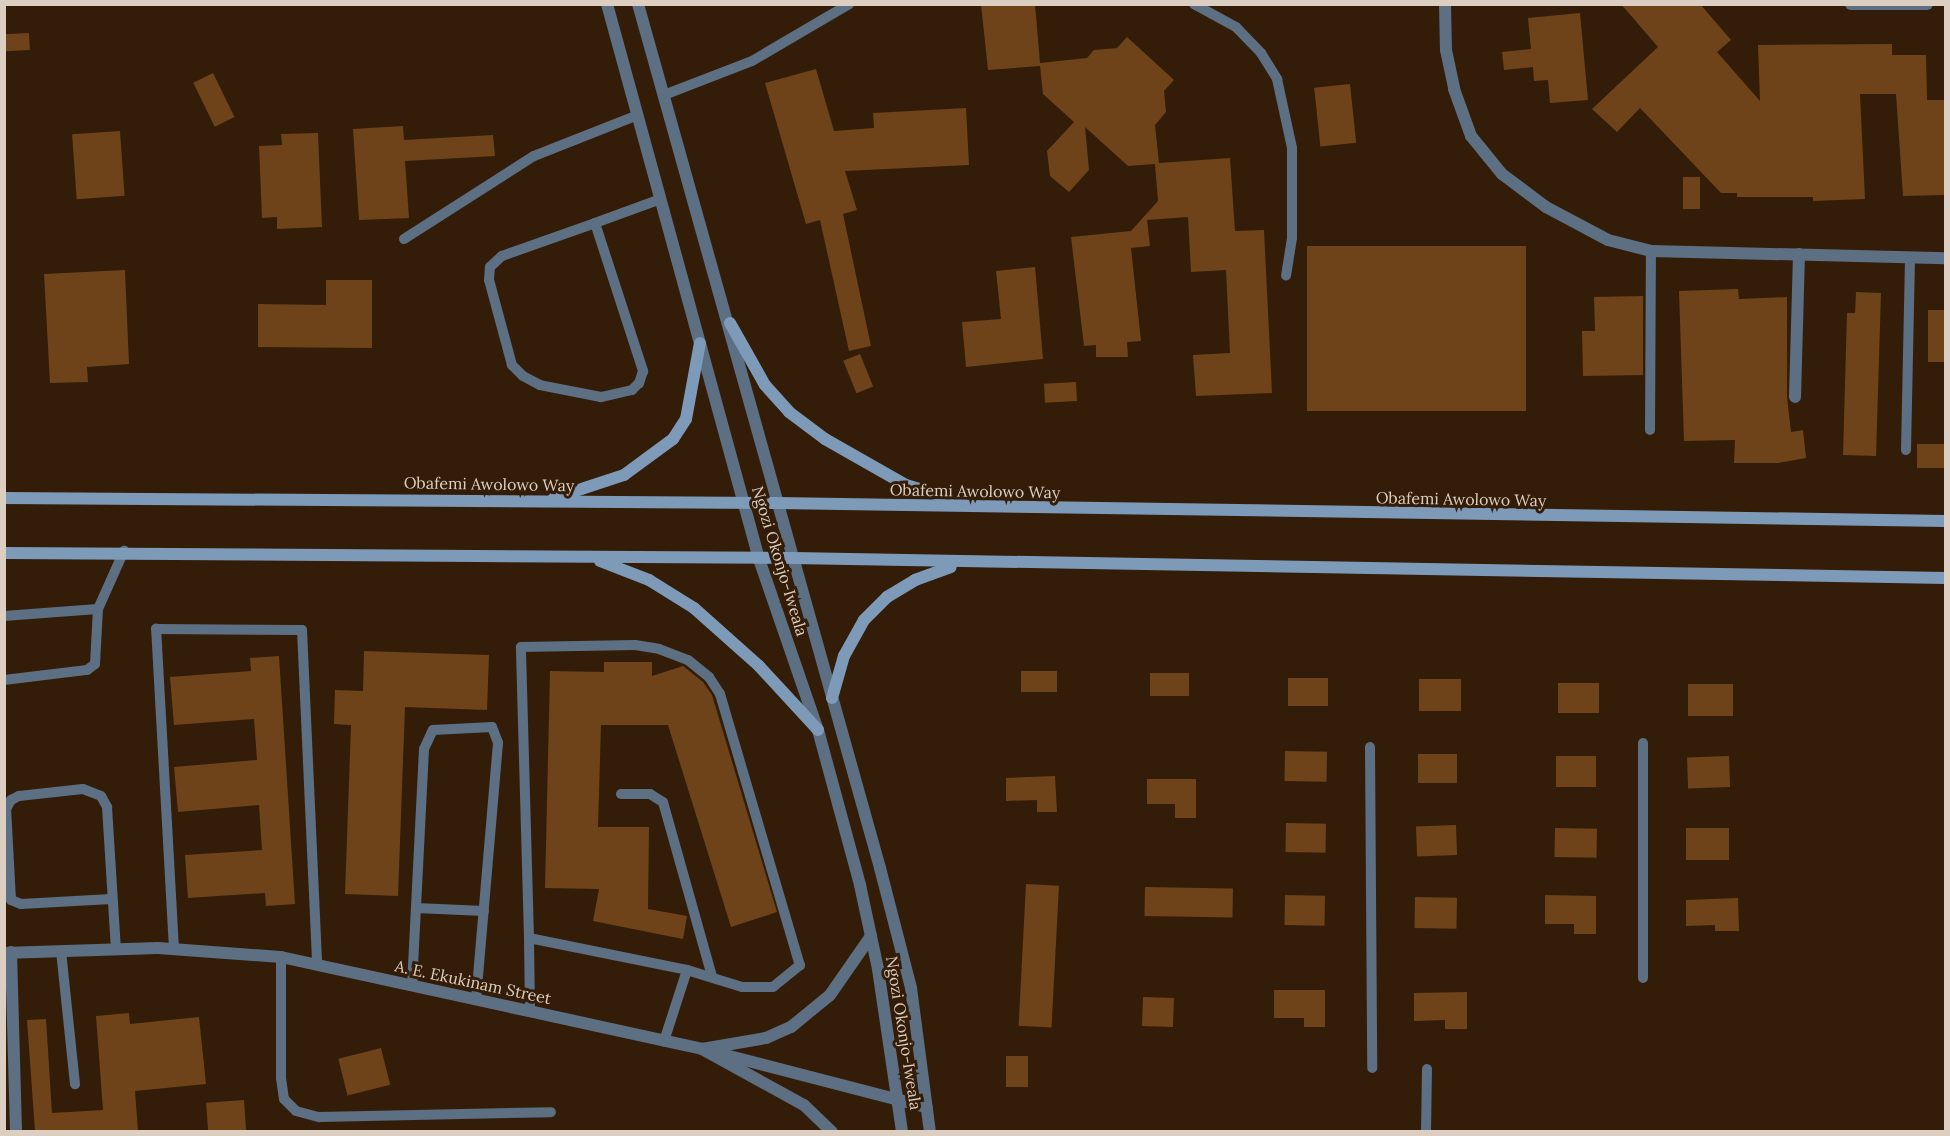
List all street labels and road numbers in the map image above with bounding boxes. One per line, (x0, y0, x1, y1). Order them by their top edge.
street label: Obafemi Awolowo Way (404, 473, 574, 495)
street label: Obafemi Awolowo Way (890, 480, 1060, 502)
street label: Ngozi Okonjo-Iweala (748, 484, 812, 638)
street label: Obafemi Awolowo Way (1376, 488, 1546, 510)
street label: Ngozi Okonjo-Iweala (882, 955, 926, 1111)
street label: A. E. Ekukinam Street (393, 956, 553, 1008)

